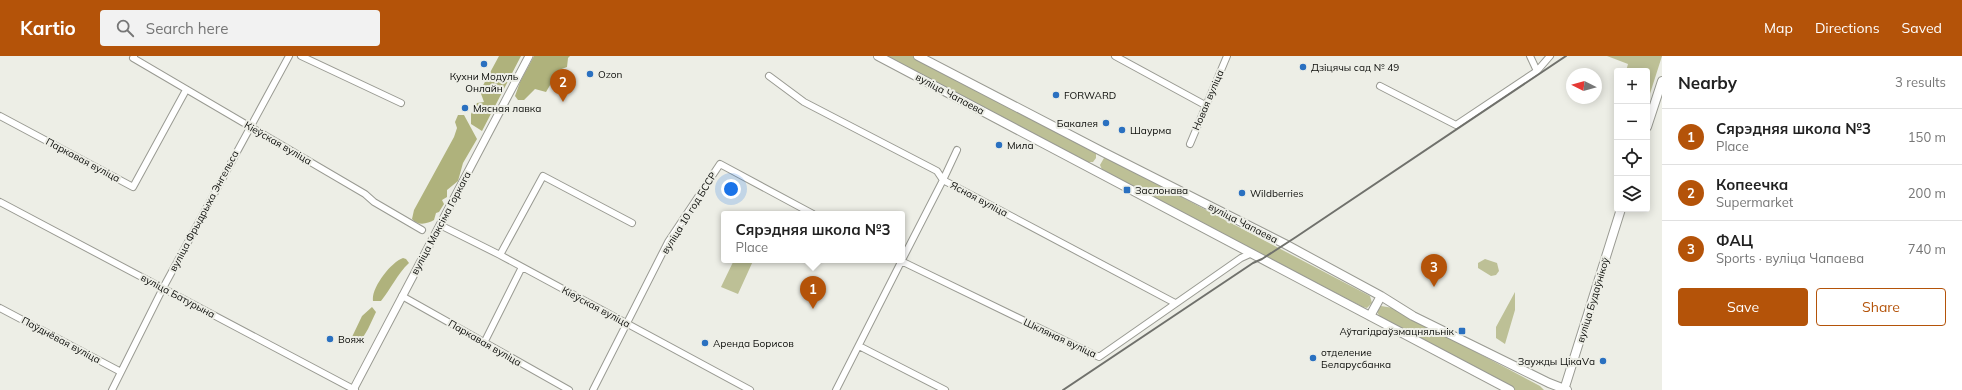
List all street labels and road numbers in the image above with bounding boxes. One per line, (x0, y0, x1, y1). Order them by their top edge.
street label: Новая вуліца (1189, 68, 1227, 132)
street label: вуліца Чапаева (913, 70, 987, 118)
street label: Кіеўская вуліца (242, 118, 314, 168)
street label: Паркавая вуліца (44, 135, 122, 185)
street label: вуліца Фрыдрыха Энгельса (167, 148, 241, 274)
street label: вуліца Максіма Горкага (408, 169, 474, 277)
street label: вуліца 10 год БССР (659, 169, 720, 256)
street label: Ясная вуліца (948, 178, 1010, 220)
street label: вуліца Чапаева (1206, 200, 1280, 246)
street label: вуліца Будаўнікоў (1574, 255, 1612, 344)
street label: вуліца Батурына (139, 271, 217, 321)
street label: Кіеўская вуліца (559, 283, 633, 331)
street label: Паўднёвая вуліца (19, 314, 103, 366)
street label: Шкляная вуліца (1021, 315, 1099, 361)
street label: Паркавая вуліца (446, 317, 524, 369)

